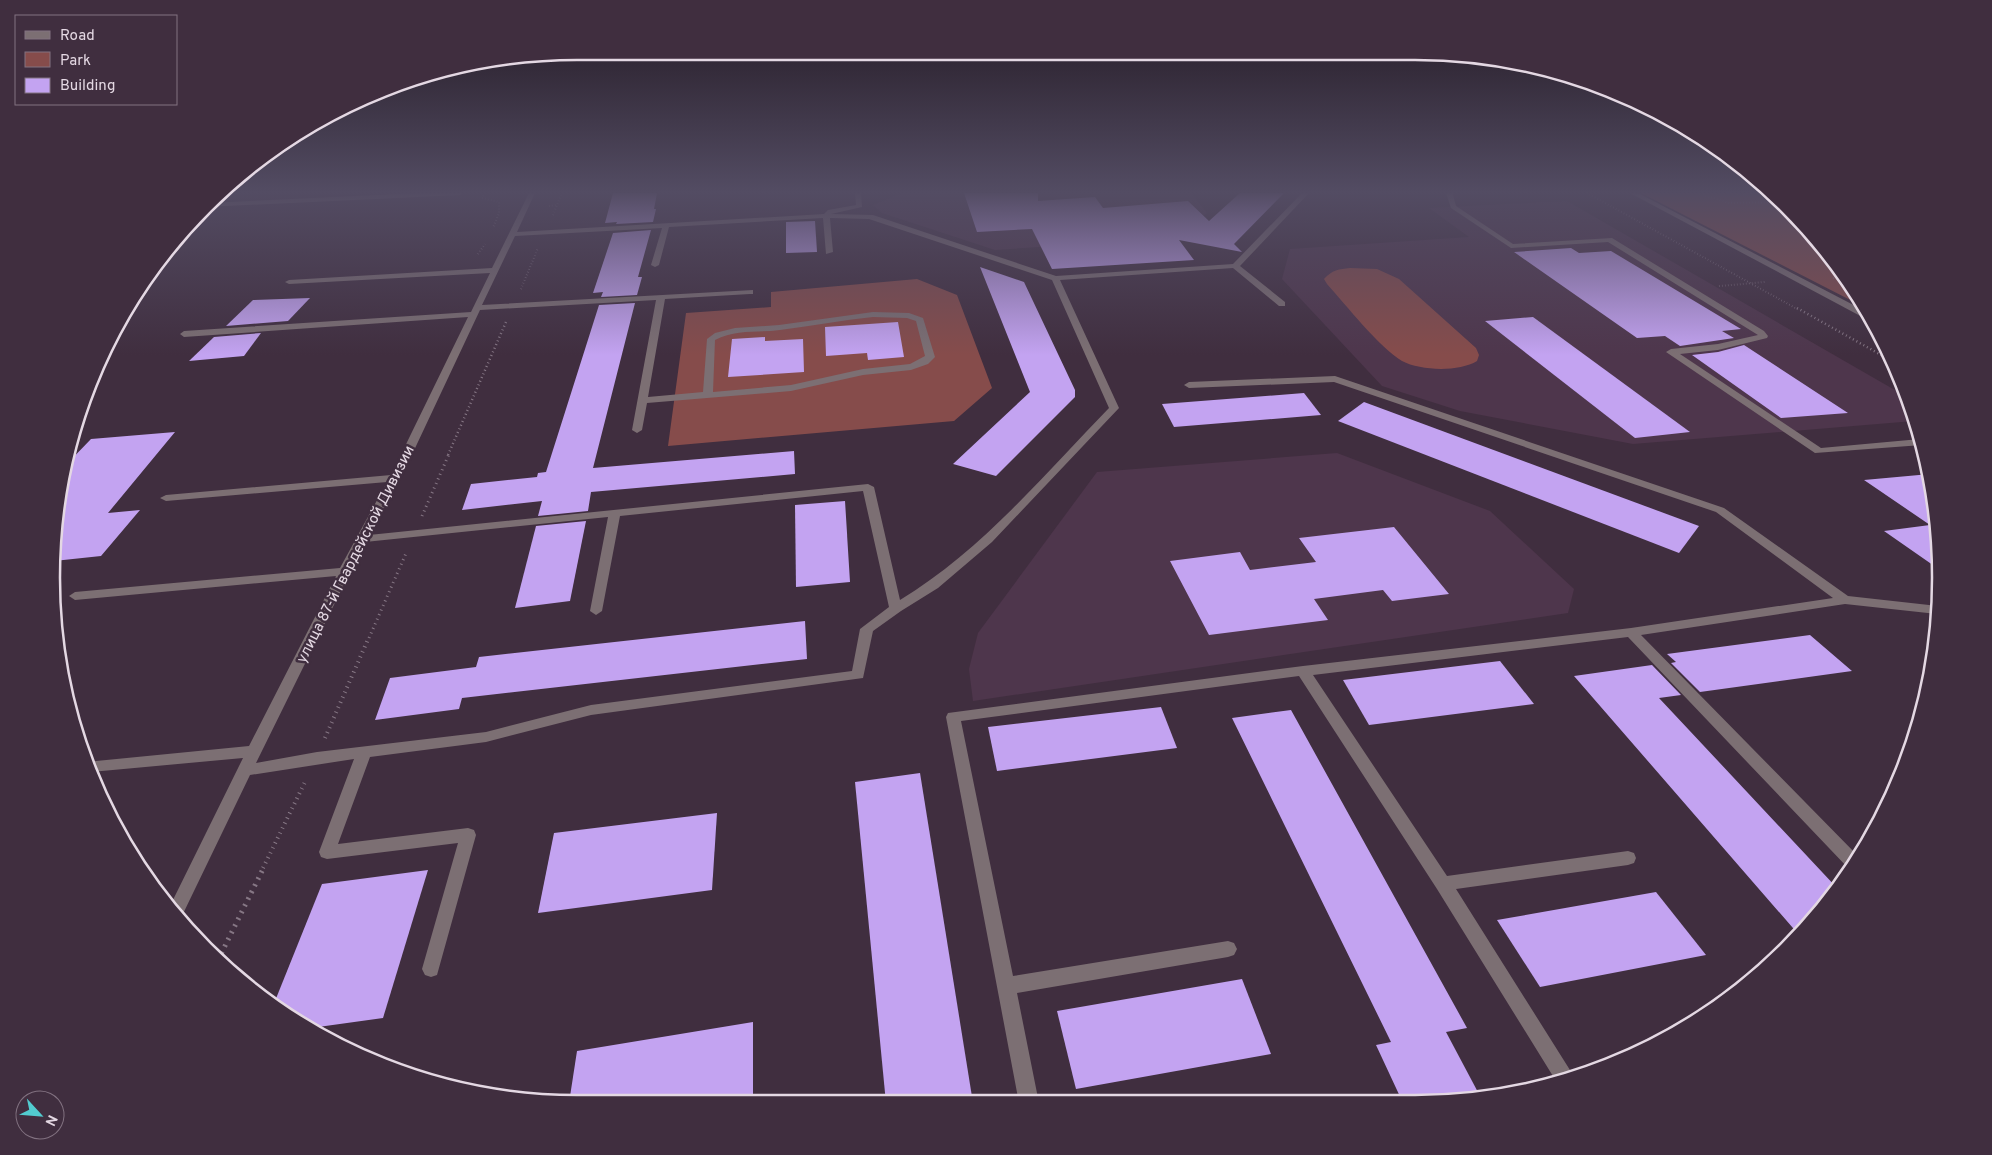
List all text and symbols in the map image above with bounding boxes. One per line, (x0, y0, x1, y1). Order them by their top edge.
legend (15, 15, 178, 105)
text: Road (60, 27, 95, 46)
text: Park (60, 52, 91, 71)
text: Building (60, 77, 115, 96)
street label: улица 87-й Гвардейской Дивизии (293, 443, 420, 667)
north arrow (15, 1090, 65, 1140)
text: N (40, 1112, 60, 1128)

